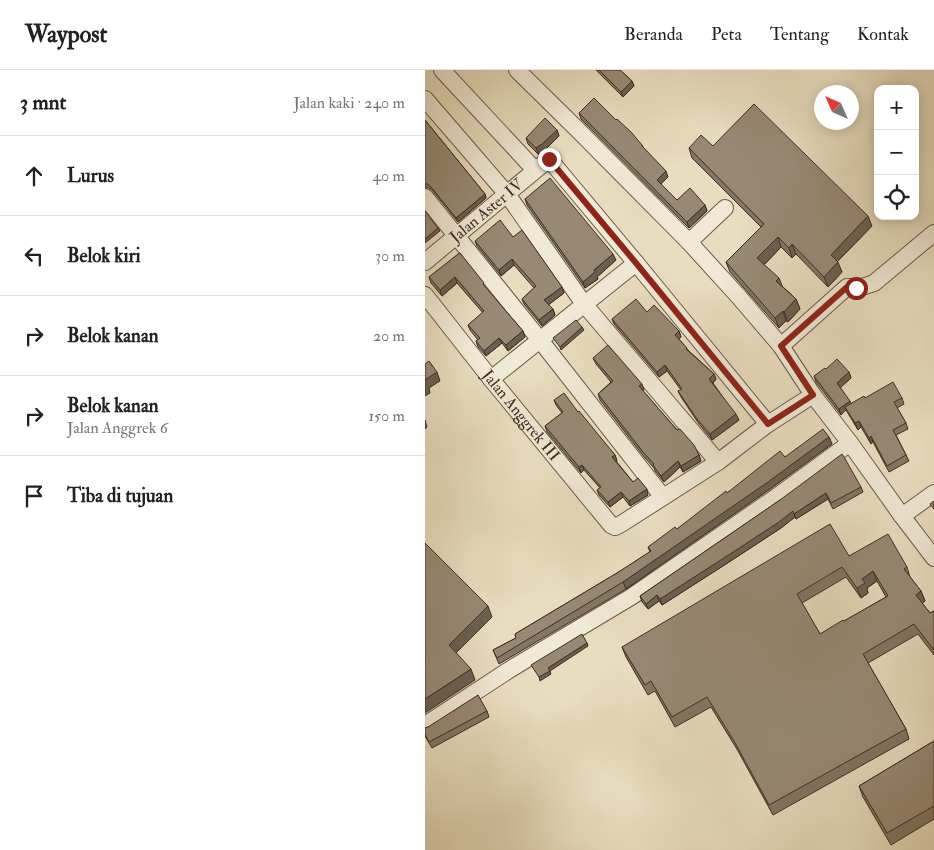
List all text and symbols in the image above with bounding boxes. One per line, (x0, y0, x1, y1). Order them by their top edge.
text: Waypost (25, 19, 107, 50)
text: Beranda (624, 23, 683, 46)
text: Peta (711, 23, 742, 46)
text: Tentang (770, 23, 829, 46)
text: Kontak (857, 23, 909, 46)
north arrow (814, 85, 859, 130)
map controls (874, 85, 919, 220)
button: + (874, 85, 919, 130)
text: 3 mnt (20, 89, 66, 116)
text: Jalan kaki · 240 m (293, 93, 405, 113)
button: − (874, 130, 919, 175)
route end (538, 148, 561, 171)
icon: ahead (20, 162, 48, 190)
text: Lurus (67, 164, 114, 188)
text: 40 m (372, 166, 405, 186)
street label: Jalan Aster IV (445, 174, 528, 249)
button: locate (874, 175, 919, 220)
icon: left (20, 242, 48, 270)
text: Belok kiri (67, 244, 141, 268)
text: 30 m (375, 246, 405, 266)
route start (845, 277, 868, 300)
icon: right (20, 322, 48, 350)
text: Belok kanan (67, 324, 158, 348)
text: 20 m (373, 326, 405, 346)
street label: Jalan Anggrek III (476, 365, 564, 465)
text: Belok kanan (67, 394, 158, 418)
icon: right (20, 402, 48, 430)
text: 150 m (368, 406, 405, 426)
text: Jalan Anggrek 6 (67, 418, 168, 438)
icon: arrive (20, 482, 48, 510)
text: Tiba di tujuan (67, 484, 173, 508)

